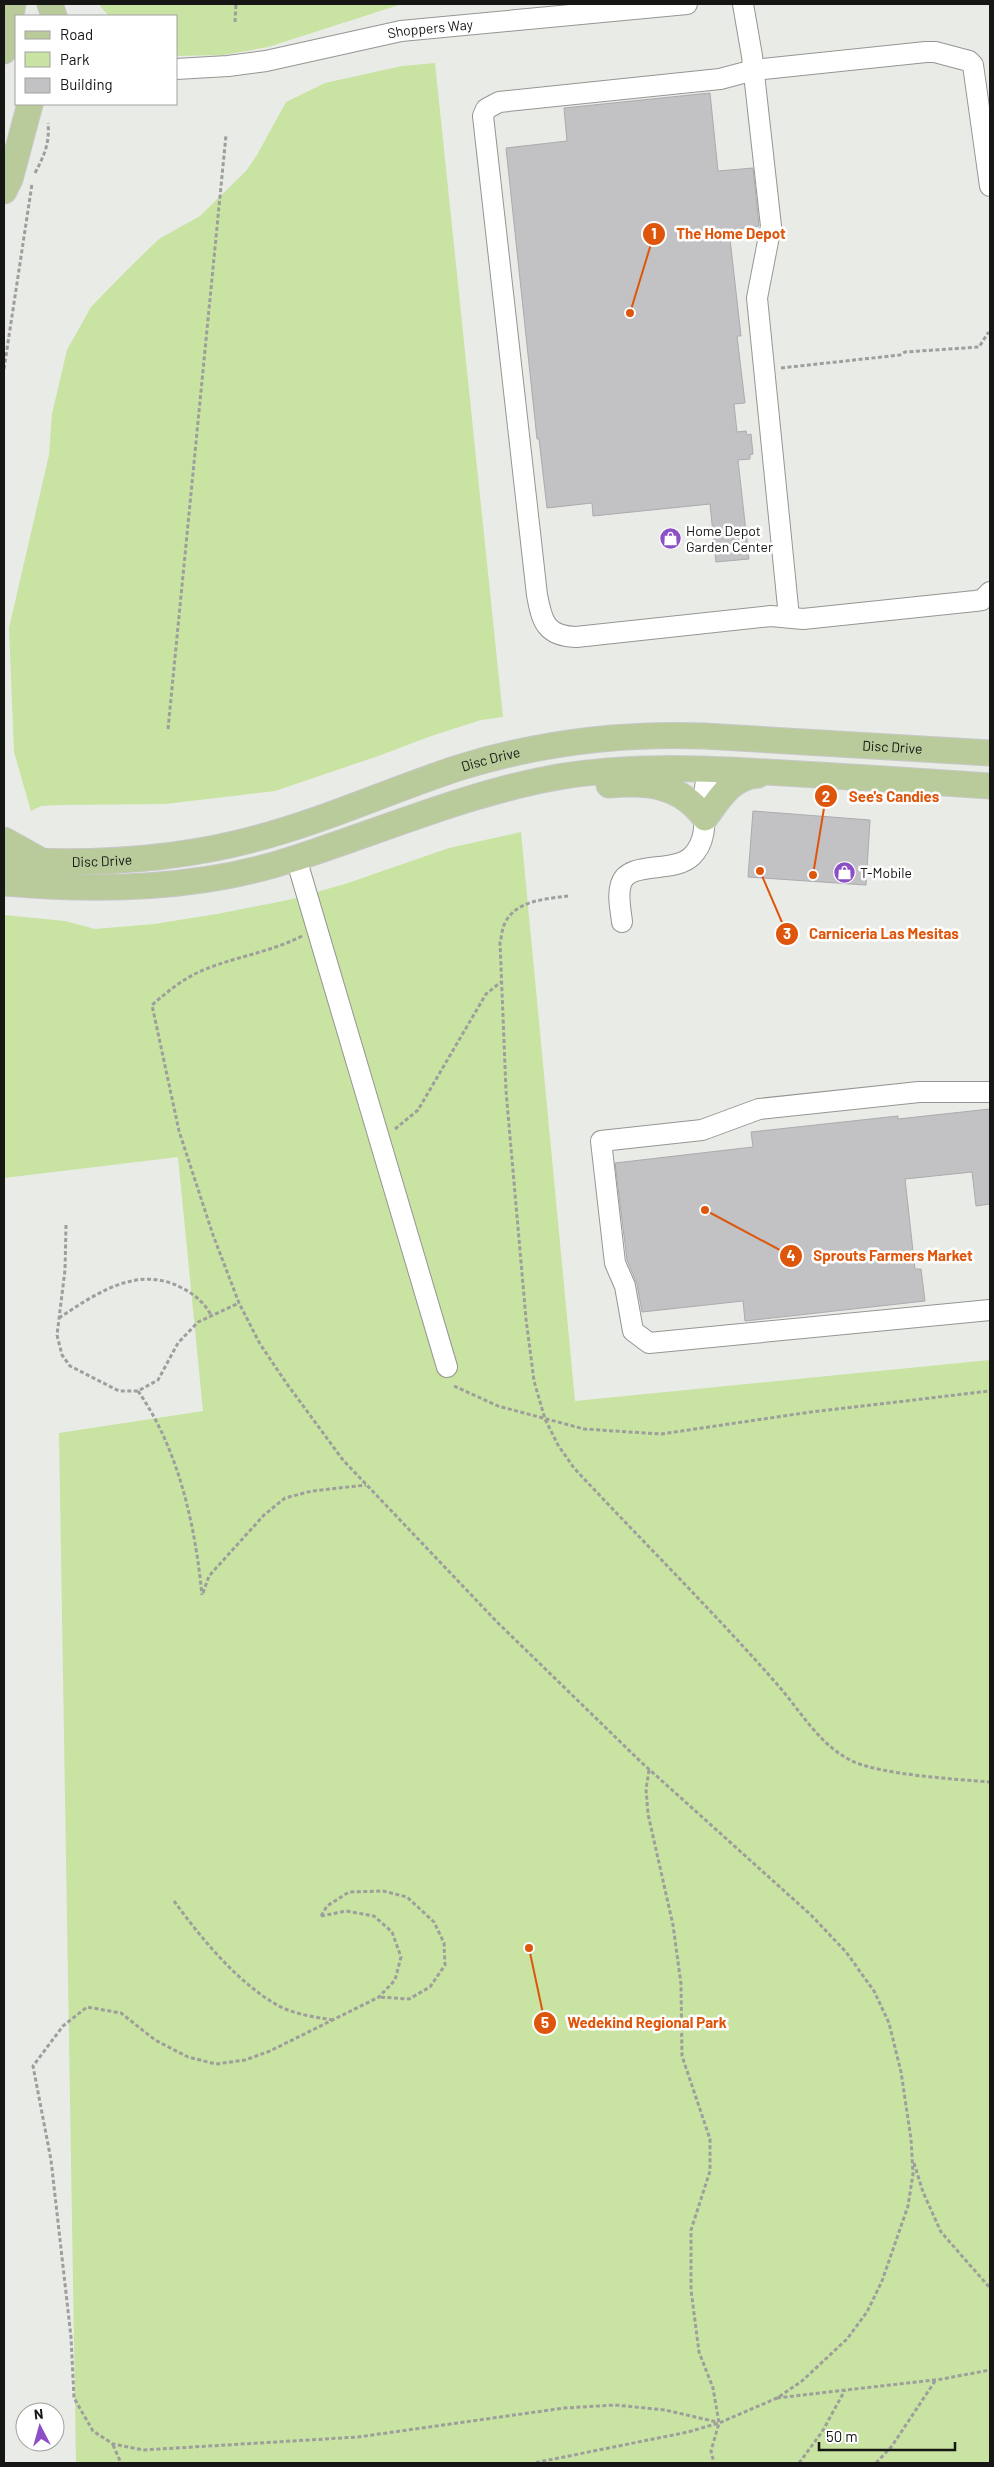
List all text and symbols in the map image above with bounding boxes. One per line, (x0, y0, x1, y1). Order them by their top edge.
legend (15, 15, 178, 105)
street label: Shoppers Way (386, 15, 474, 42)
text: Road (60, 25, 93, 43)
text: Park (60, 50, 90, 68)
text: Building (60, 75, 113, 93)
callout: The Home Depot (641, 219, 795, 249)
text: 1 (651, 224, 657, 242)
text: The Home Depot (676, 224, 786, 242)
place label: Home Depot Garden Center (686, 522, 773, 555)
shop icon: Home Depot Garden Center (658, 527, 682, 551)
street label: Disc Drive (862, 736, 923, 757)
street label: Disc Drive (459, 743, 522, 775)
callout: See's Candies (814, 781, 949, 811)
text: 2 (822, 787, 830, 805)
text: See's Candies (849, 787, 940, 805)
street label: Disc Drive (72, 851, 133, 870)
shop icon: T-Mobile (832, 861, 856, 885)
place label: T-Mobile (860, 864, 912, 881)
callout: Carniceria Las Mesitas (774, 919, 969, 949)
text: 3 (783, 924, 791, 942)
text: Carniceria Las Mesitas (809, 924, 959, 942)
callout: Sprouts Farmers Market (779, 1241, 983, 1271)
text: 4 (786, 1246, 796, 1264)
text: Sprouts Farmers Market (813, 1246, 973, 1264)
callout: Wedekind Regional Park (532, 2008, 737, 2038)
text: 5 (541, 2013, 549, 2031)
text: Wedekind Regional Park (567, 2013, 727, 2031)
north arrow (15, 2402, 65, 2452)
text: N (33, 2405, 44, 2423)
scale bar (819, 2420, 955, 2452)
text: 50 m (826, 2427, 858, 2445)

